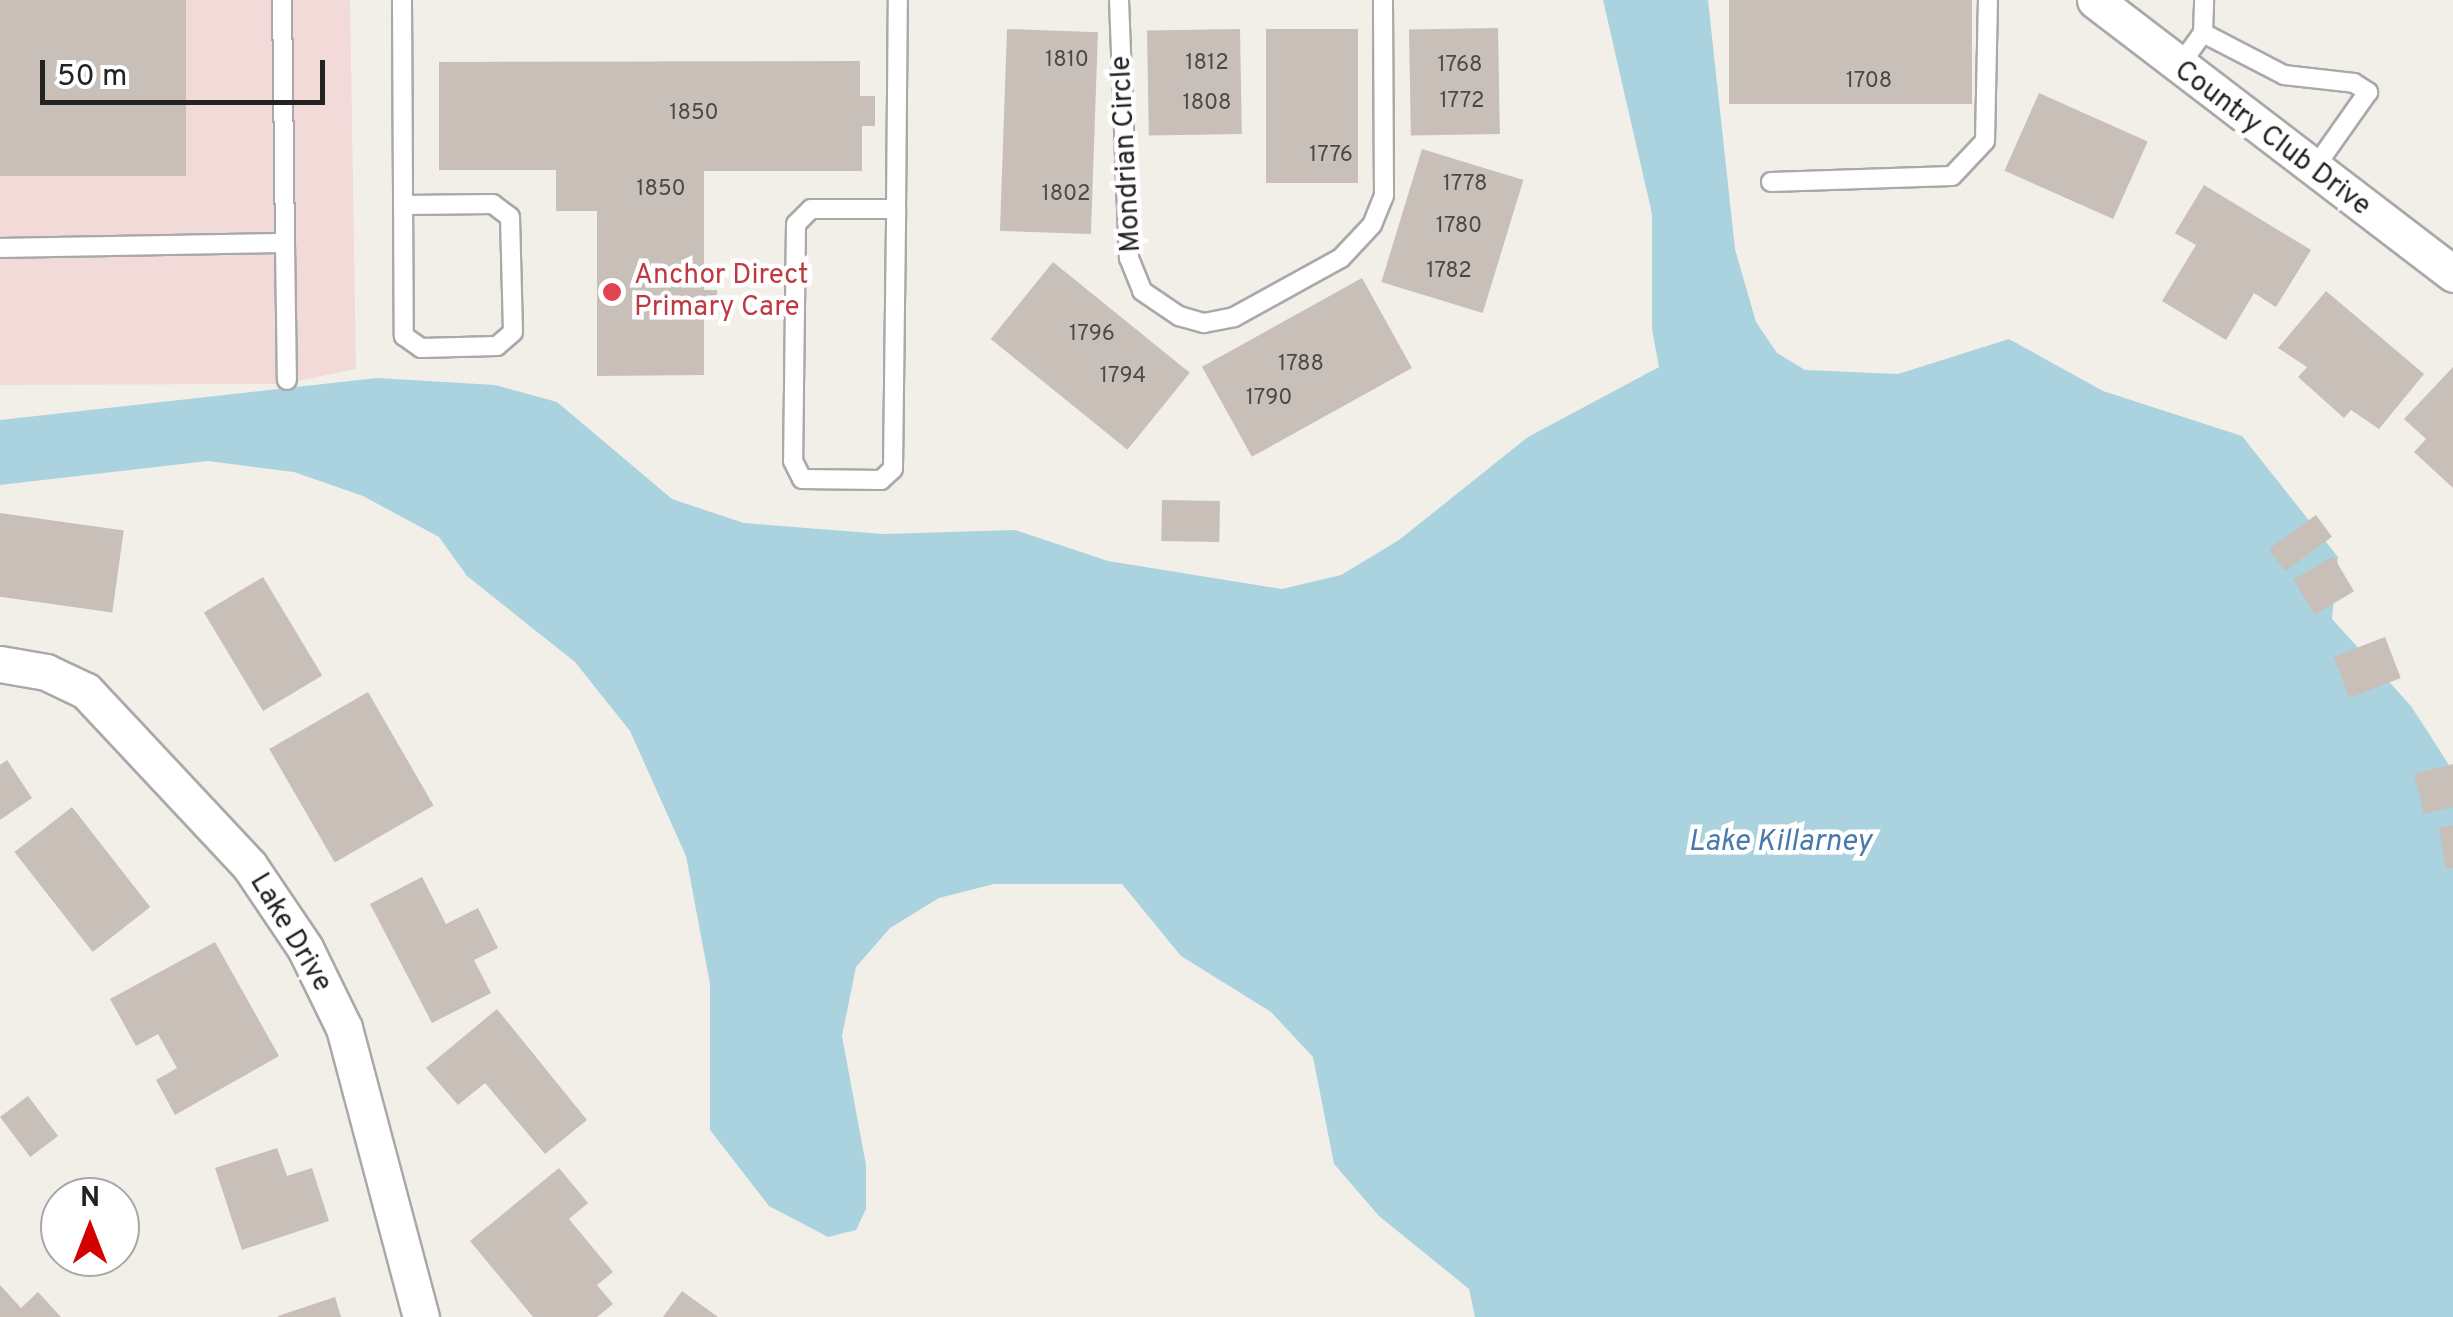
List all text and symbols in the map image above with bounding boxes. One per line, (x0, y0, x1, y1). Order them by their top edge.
scale bar (45, 40, 330, 102)
house number: 1810 (1045, 48, 1089, 74)
house number: 1812 (1185, 51, 1229, 77)
house number: 1768 (1437, 53, 1483, 79)
street label: Country Club Drive (2167, 54, 2377, 224)
street label: Mondrian Circle (1105, 55, 1149, 253)
text: 50 m (57, 59, 127, 96)
house number: 1708 (1846, 69, 1892, 95)
house number: 1772 (1440, 89, 1484, 115)
house number: 1808 (1183, 91, 1231, 117)
house number: 1850 (669, 101, 719, 127)
house number: 1776 (1309, 143, 1353, 169)
house number: 1778 (1443, 172, 1487, 198)
house number: 1850 (636, 177, 686, 203)
house number: 1802 (1041, 182, 1091, 208)
house number: 1780 (1436, 214, 1482, 240)
place label: Anchor Direct Primary Care (634, 259, 809, 325)
house number: 1782 (1426, 259, 1472, 285)
marker: Anchor Direct Primary Care (599, 279, 625, 305)
house number: 1796 (1069, 322, 1115, 348)
house number: 1788 (1278, 352, 1324, 378)
house number: 1794 (1100, 364, 1146, 390)
house number: 1790 (1246, 386, 1292, 412)
water label: Lake Killarney (1688, 825, 1872, 861)
street label: Lake Drive (242, 868, 338, 998)
north arrow (40, 1177, 140, 1277)
text: N (80, 1181, 100, 1217)

